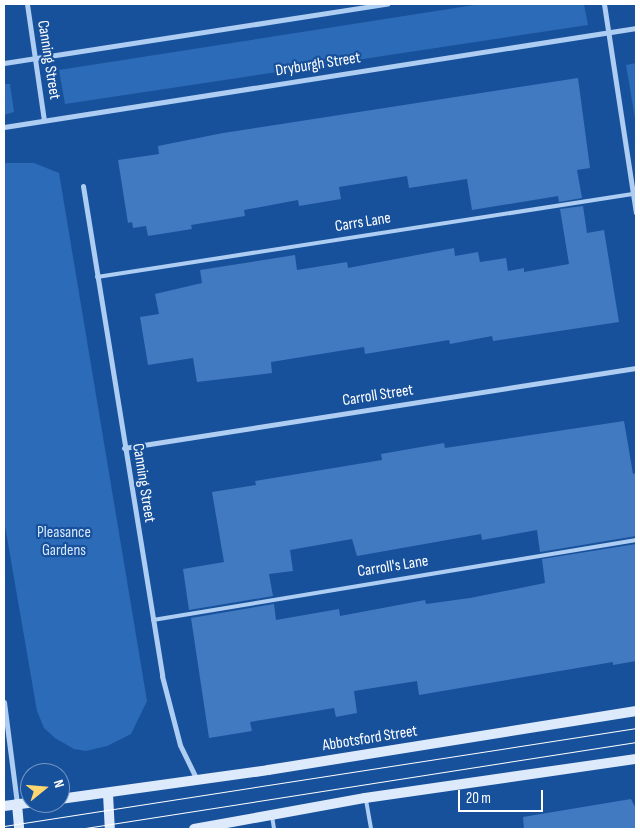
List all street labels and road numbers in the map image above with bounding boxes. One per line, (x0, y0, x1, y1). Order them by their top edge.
street label: Canning Street (32, 19, 64, 101)
street label: Dryburgh Street (274, 49, 362, 81)
street label: Carrs Lane (334, 209, 392, 237)
street label: Carroll Street (341, 381, 415, 411)
street label: Canning Street (127, 442, 159, 524)
street label: Carroll's Lane (356, 552, 430, 582)
street label: Abbotsford Street (321, 722, 419, 756)

